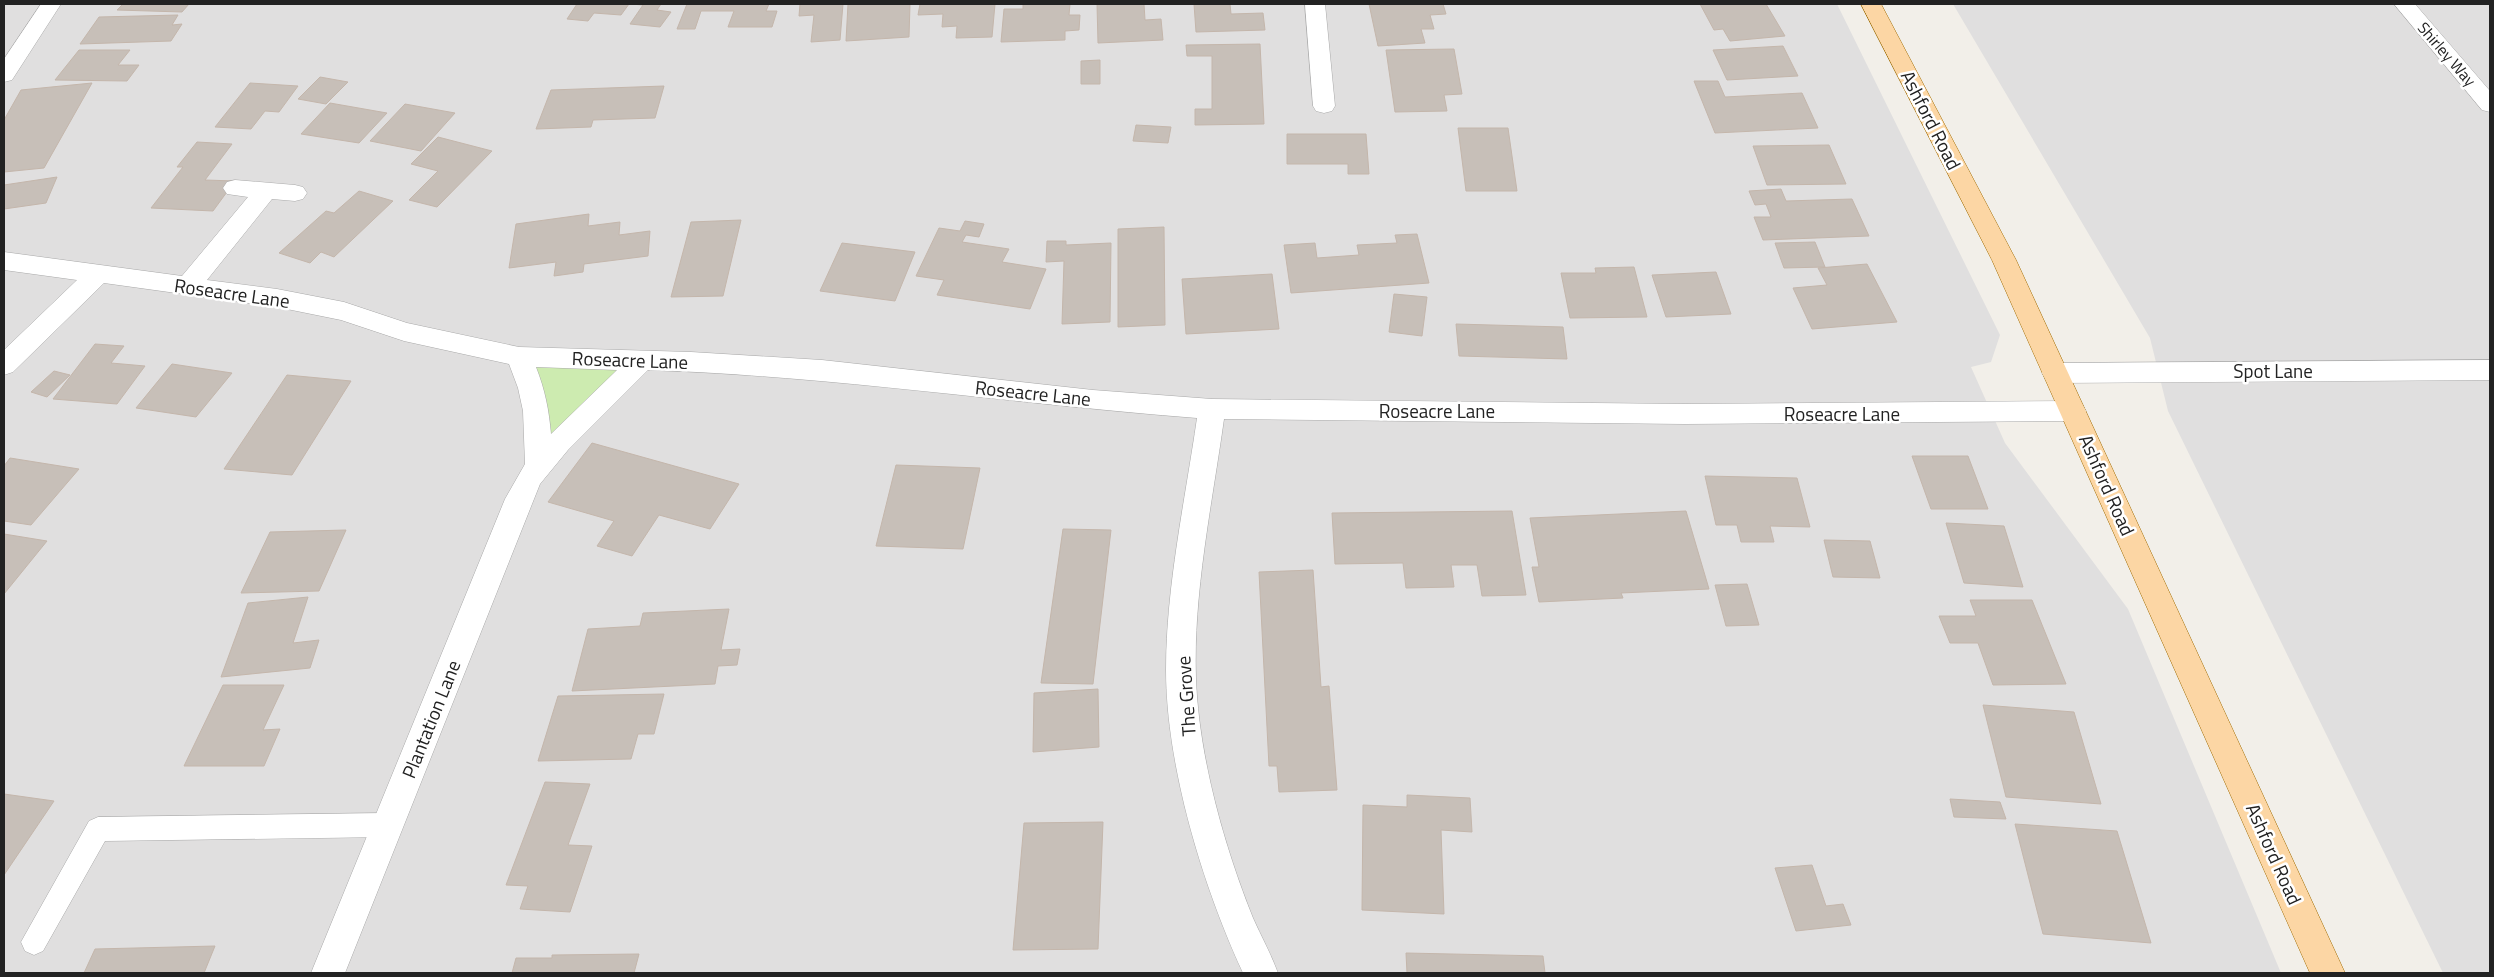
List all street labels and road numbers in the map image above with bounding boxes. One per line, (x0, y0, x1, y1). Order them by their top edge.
street label: Shirley Way (2412, 16, 2482, 92)
street label: Ashford Road (1894, 65, 1969, 175)
street label: Roseacre Lane (172, 270, 292, 315)
street label: Roseacre Lane (571, 343, 689, 376)
street label: Spot Lane (2233, 356, 2313, 385)
street label: Roseacre Lane (974, 372, 1092, 413)
street label: Roseacre Lane (1379, 396, 1495, 425)
street label: Roseacre Lane (1784, 399, 1900, 428)
street label: Ashford Road (2072, 429, 2143, 540)
street label: Plantation Lane (394, 655, 467, 782)
street label: The Grove (1168, 655, 1203, 737)
street label: Ashford Road (2239, 798, 2310, 909)

